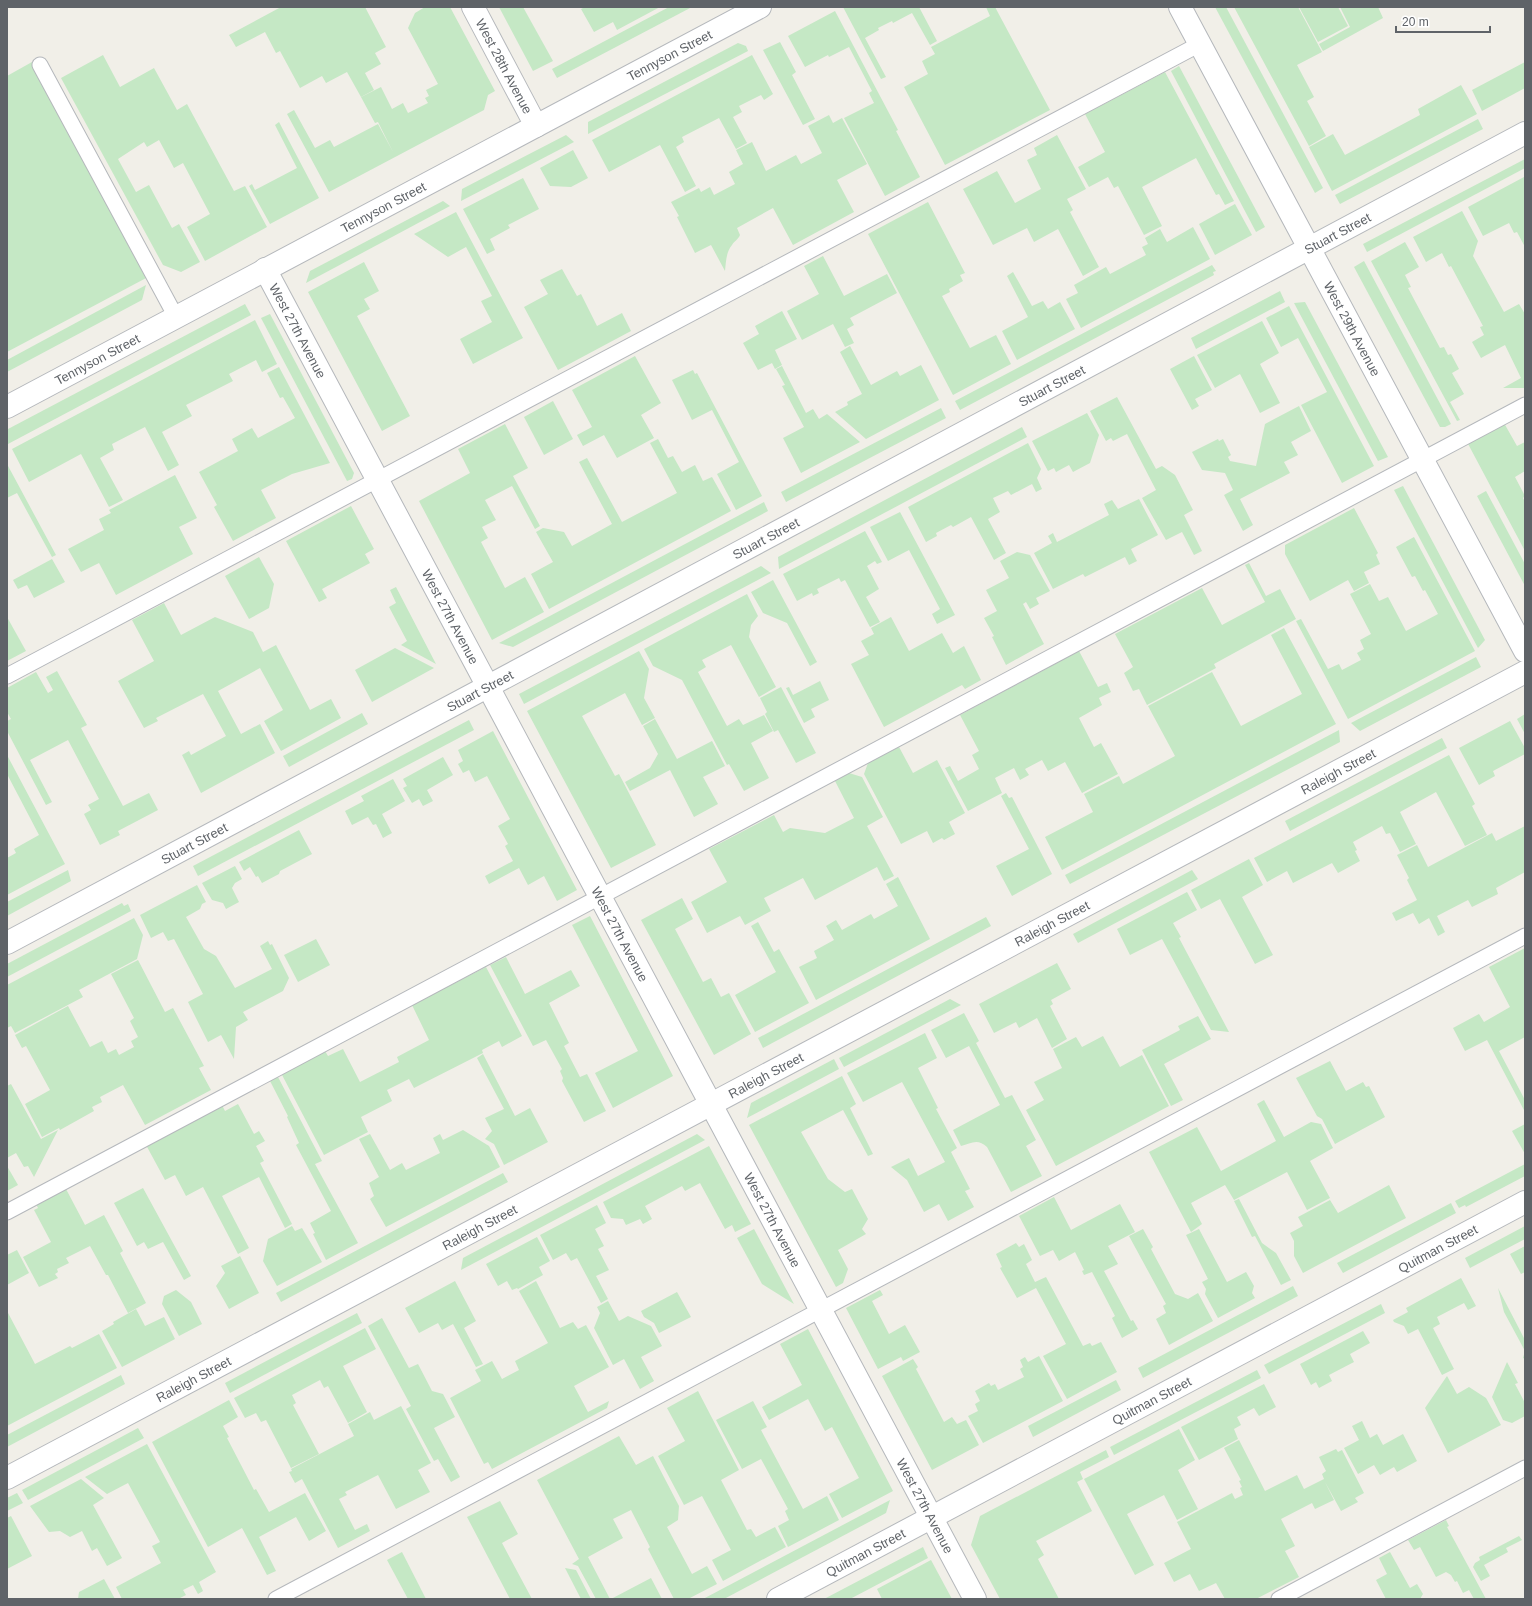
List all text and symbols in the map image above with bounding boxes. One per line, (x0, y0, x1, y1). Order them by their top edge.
scale bar (1396, 8, 1490, 34)
text: 20 m (1402, 15, 1429, 29)
street label: West 28th Avenue (473, 16, 536, 116)
street label: Tennyson Street (624, 26, 715, 84)
street label: Tennyson Street (338, 178, 429, 236)
street label: Stuart Street (1302, 209, 1374, 257)
street label: West 29th Avenue (1321, 279, 1384, 379)
street label: West 27th Avenue (267, 281, 329, 381)
street label: Tennyson Street (52, 330, 142, 388)
street label: Stuart Street (1016, 362, 1088, 409)
street label: Stuart Street (730, 514, 802, 562)
street label: West 27th Avenue (419, 567, 482, 666)
street label: Stuart Street (444, 667, 516, 714)
street label: Raleigh Street (1298, 745, 1378, 797)
street label: Stuart Street (158, 819, 230, 867)
street label: West 27th Avenue (589, 884, 651, 984)
street label: Raleigh Street (1012, 897, 1092, 949)
street label: Raleigh Street (726, 1049, 806, 1101)
street label: West 27th Avenue (741, 1170, 804, 1270)
street label: Raleigh Street (440, 1201, 520, 1253)
street label: Quitman Street (1395, 1221, 1480, 1276)
street label: Raleigh Street (153, 1353, 234, 1405)
street label: Quitman Street (1109, 1373, 1194, 1428)
street label: West 27th Avenue (894, 1456, 957, 1556)
street label: Quitman Street (823, 1525, 908, 1580)

